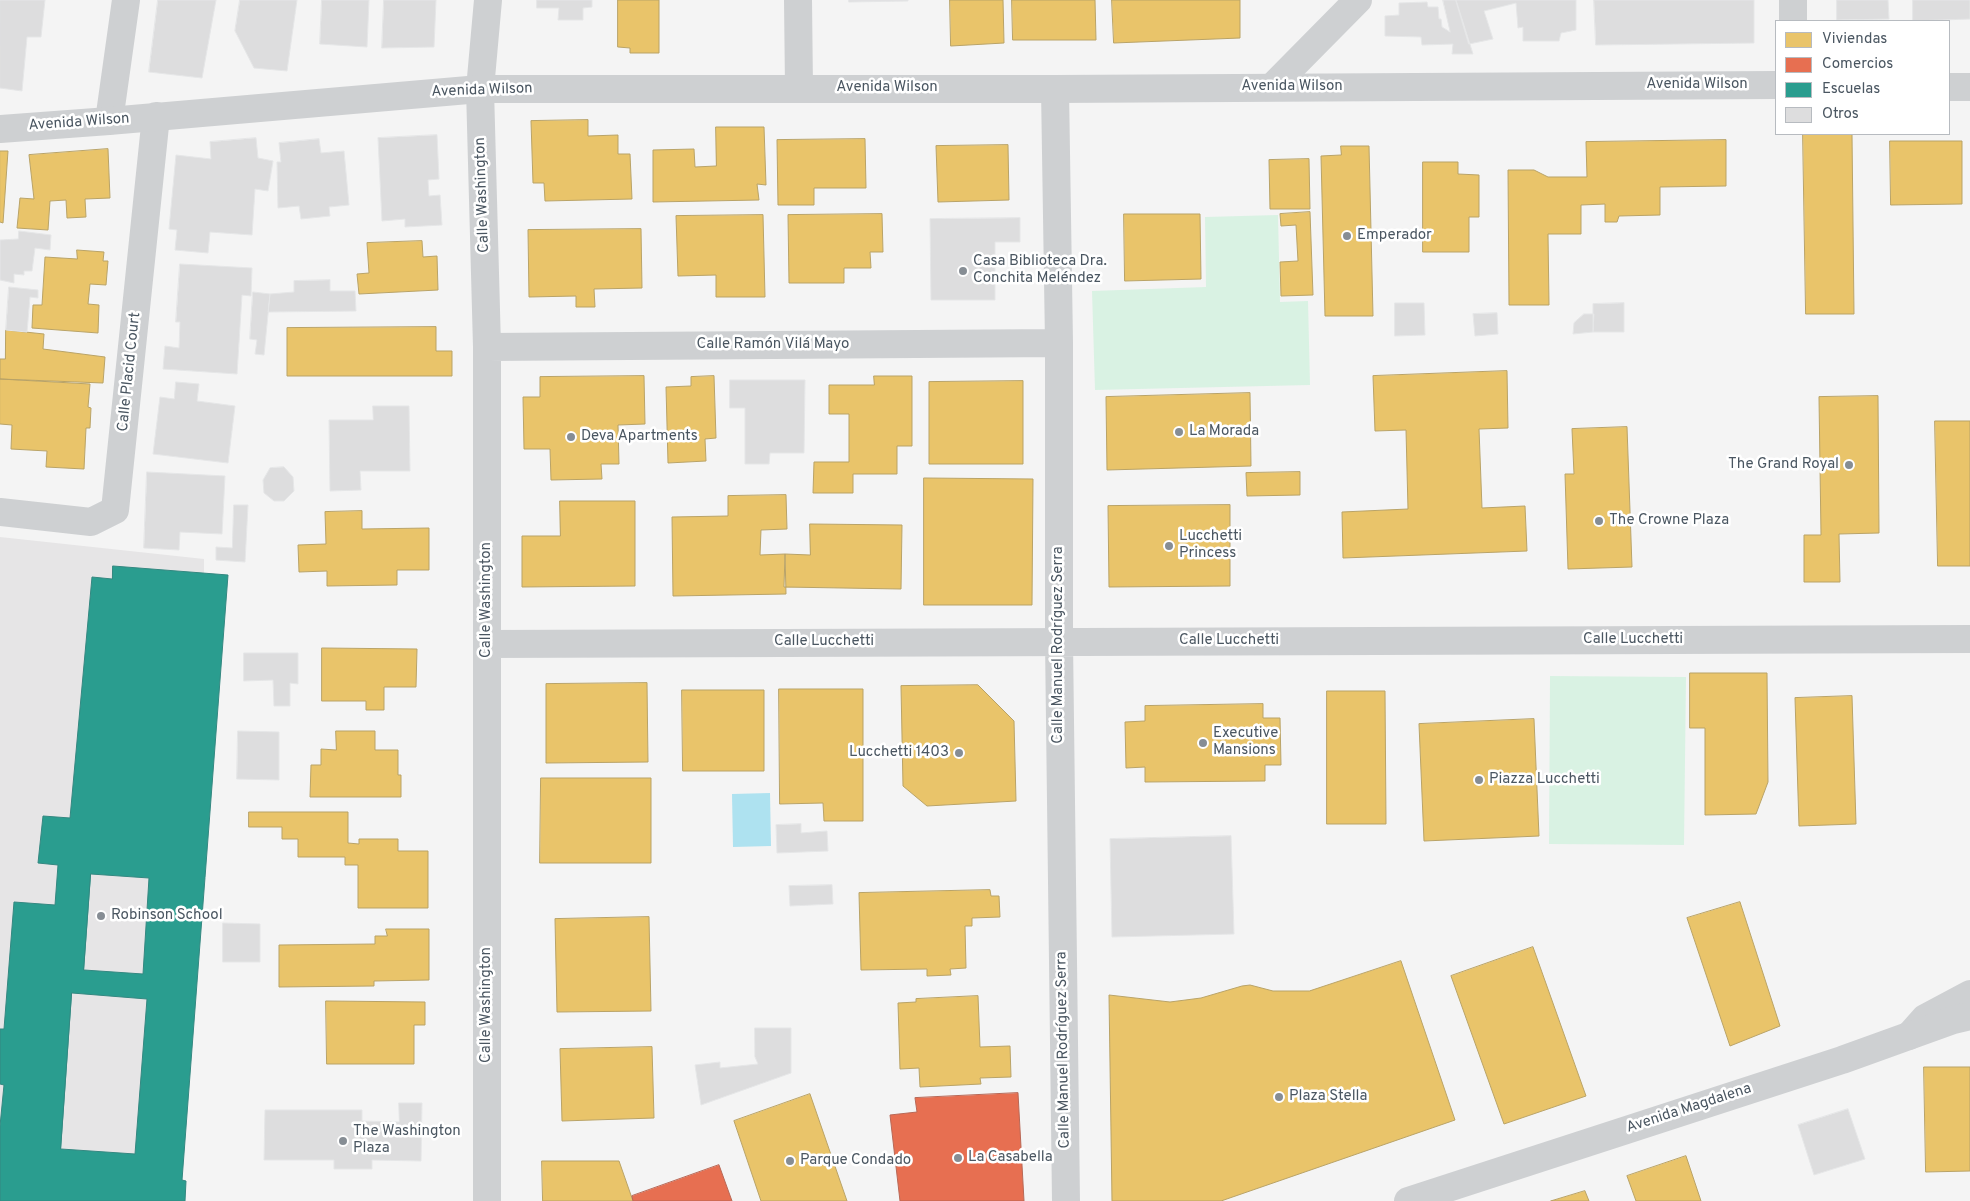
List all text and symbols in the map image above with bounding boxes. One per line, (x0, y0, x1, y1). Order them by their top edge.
legend (1775, 20, 1950, 135)
text: Viviendas (1822, 30, 1887, 49)
text: Comercios (1822, 55, 1893, 74)
street label: Avenida Wilson (1646, 76, 1748, 94)
street label: Avenida Wilson (1241, 78, 1343, 96)
street label: Avenida Wilson (836, 79, 938, 97)
street label: Avenida Wilson (431, 80, 533, 102)
text: Escuelas (1822, 80, 1880, 99)
text: Otros (1822, 105, 1859, 124)
street label: Avenida Wilson (28, 110, 130, 136)
street label: Calle Washington (472, 137, 494, 253)
place label: Emperador (1357, 227, 1432, 245)
marker: Emperador (1341, 230, 1353, 242)
place label: Casa Biblioteca Dra. Conchita Meléndez (973, 253, 1107, 288)
marker: Casa Biblioteca Dra. Conchita Meléndez (957, 265, 969, 277)
street label: Calle Placid Court (115, 311, 145, 433)
street label: Calle Ramón Vilá Mayo (697, 336, 849, 354)
place label: La Morada (1189, 423, 1259, 441)
marker: La Morada (1173, 426, 1185, 438)
place label: Deva Apartments (581, 428, 698, 446)
marker: Deva Apartments (565, 431, 577, 443)
place label: The Grand Royal (1728, 456, 1839, 474)
marker: The Grand Royal (1843, 459, 1855, 471)
place label: The Crowne Plaza (1609, 512, 1729, 530)
marker: The Crowne Plaza (1593, 515, 1605, 527)
place label: Lucchetti Princess (1179, 528, 1242, 563)
marker: Lucchetti Princess (1163, 540, 1175, 552)
street label: Calle Washington (478, 542, 496, 658)
street label: Calle Manuel Rodríguez Serra (1050, 546, 1068, 744)
street label: Calle Lucchetti (1583, 631, 1683, 649)
street label: Calle Lucchetti (1179, 632, 1279, 650)
street label: Calle Lucchetti (774, 633, 874, 651)
place label: Executive Mansions (1213, 725, 1278, 760)
marker: Executive Mansions (1197, 737, 1209, 749)
place label: Lucchetti 1403 (849, 744, 949, 762)
marker: Lucchetti 1403 (953, 747, 965, 759)
place label: Piazza Lucchetti (1489, 771, 1600, 789)
marker: Piazza Lucchetti (1473, 774, 1485, 786)
place label: Robinson School (111, 907, 223, 925)
marker: Robinson School (95, 910, 107, 922)
street label: Calle Washington (478, 947, 496, 1063)
street label: Calle Manuel Rodríguez Serra (1053, 951, 1075, 1149)
street label: Avenida Magdalena (1624, 1080, 1754, 1138)
place label: Plaza Stella (1289, 1088, 1367, 1106)
marker: Plaza Stella (1273, 1091, 1285, 1103)
place label: The Washington Plaza (353, 1123, 461, 1158)
marker: The Washington Plaza (337, 1135, 349, 1147)
place label: La Casabella (968, 1149, 1053, 1167)
place label: Parque Condado (800, 1152, 911, 1170)
marker: La Casabella (952, 1152, 964, 1164)
marker: Parque Condado (784, 1155, 796, 1167)

